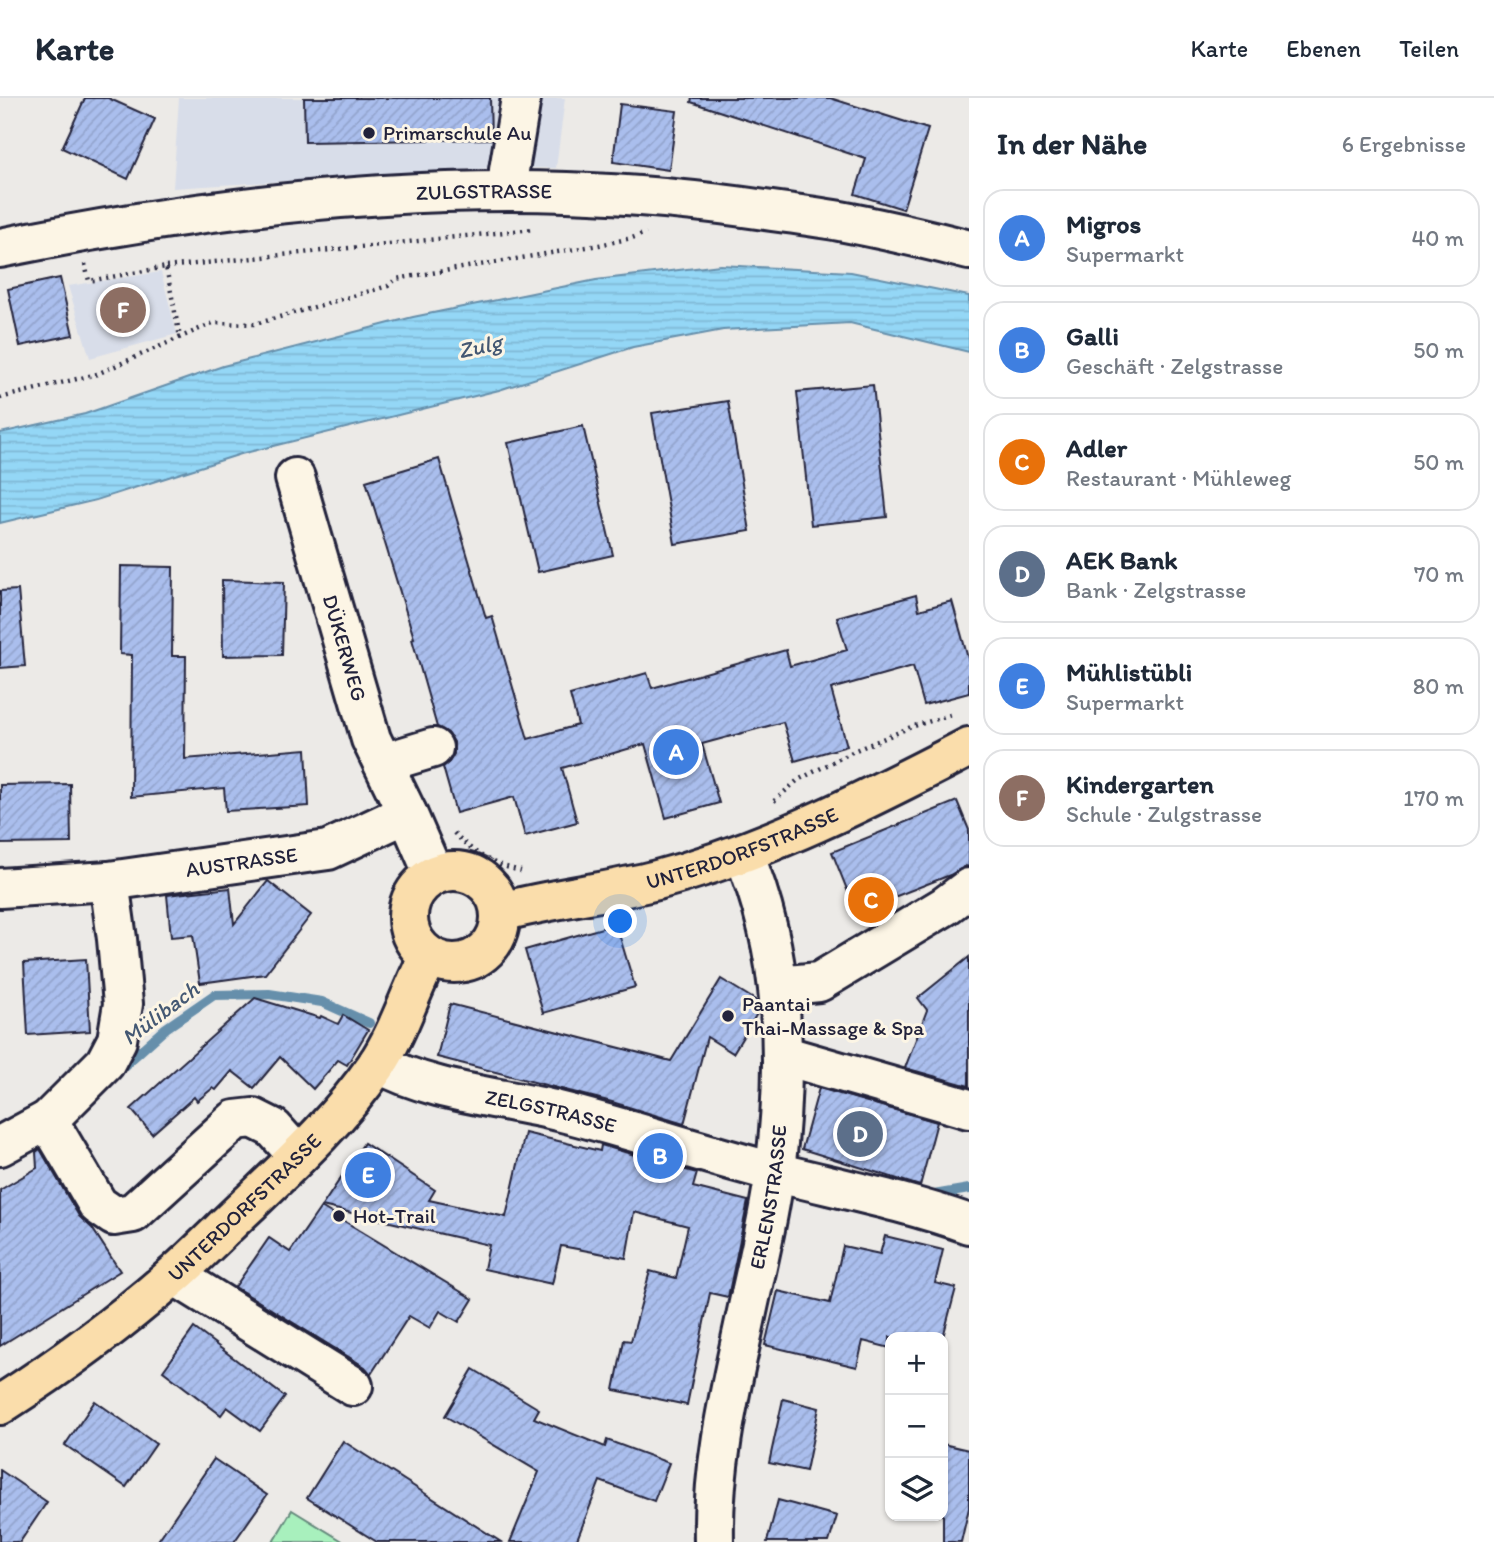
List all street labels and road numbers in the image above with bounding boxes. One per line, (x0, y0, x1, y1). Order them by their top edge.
street label: ZULGSTRASSE (415, 178, 552, 205)
street label: DÜKERWEG (318, 592, 372, 704)
street label: UNTERDORFSTRASSE (644, 801, 842, 894)
street label: AUSTRASSE (184, 841, 299, 882)
street label: ZELGSTRASSE (483, 1084, 619, 1138)
street label: ERLENSTRASSE (744, 1124, 792, 1272)
street label: UNTERDORFSTRASSE (163, 1128, 326, 1286)

